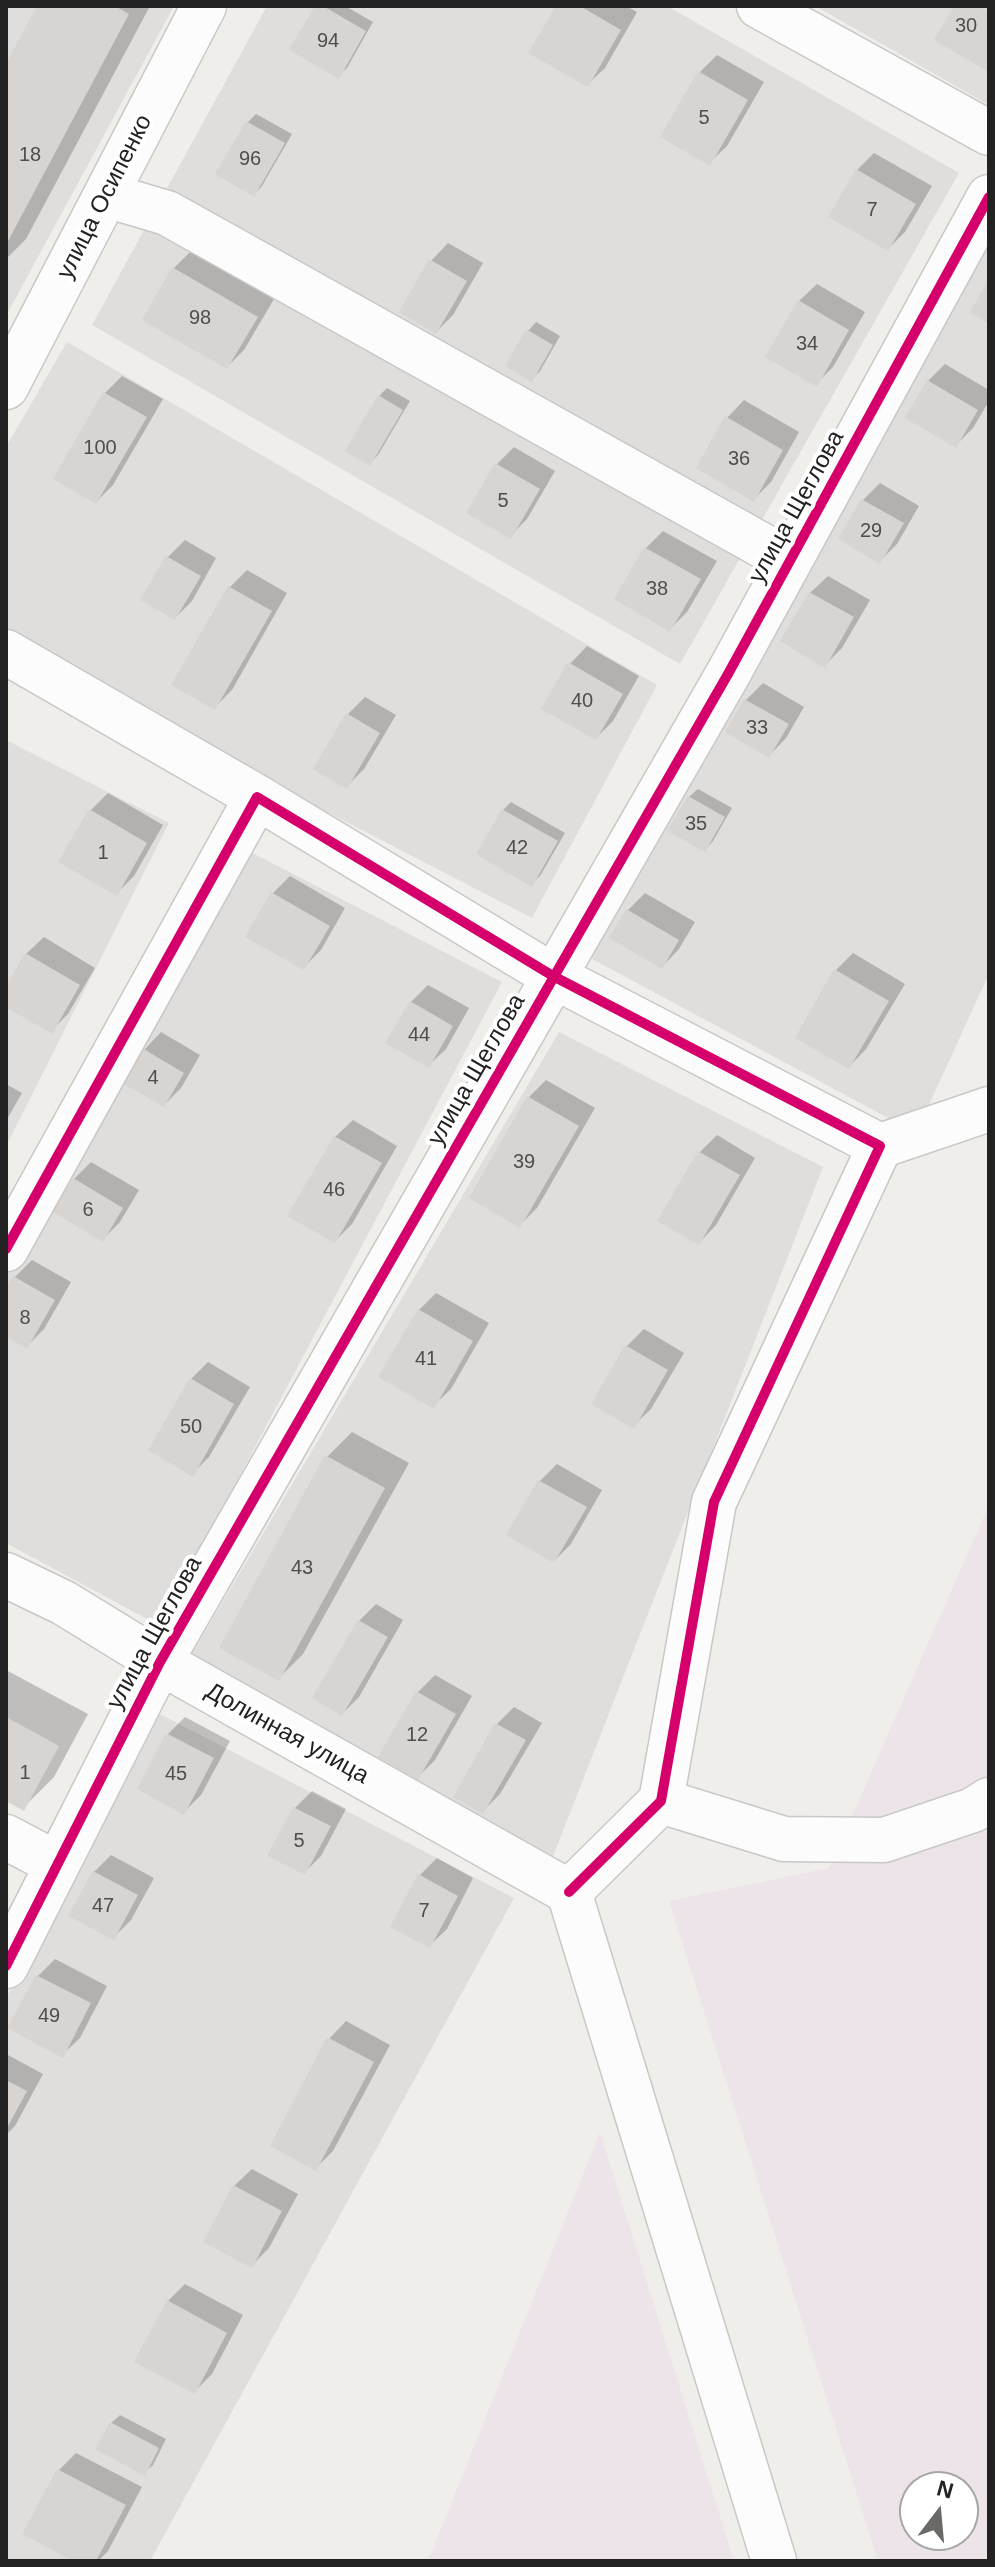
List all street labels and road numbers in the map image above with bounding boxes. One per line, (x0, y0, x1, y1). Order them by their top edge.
street label: улица Осипенко (51, 110, 159, 284)
street label: улица Щеглова (743, 426, 851, 588)
street label: улица Щеглова (422, 989, 532, 1151)
street label: улица Щеглова (101, 1552, 209, 1714)
street label: Долинная улица (200, 1677, 374, 1791)

